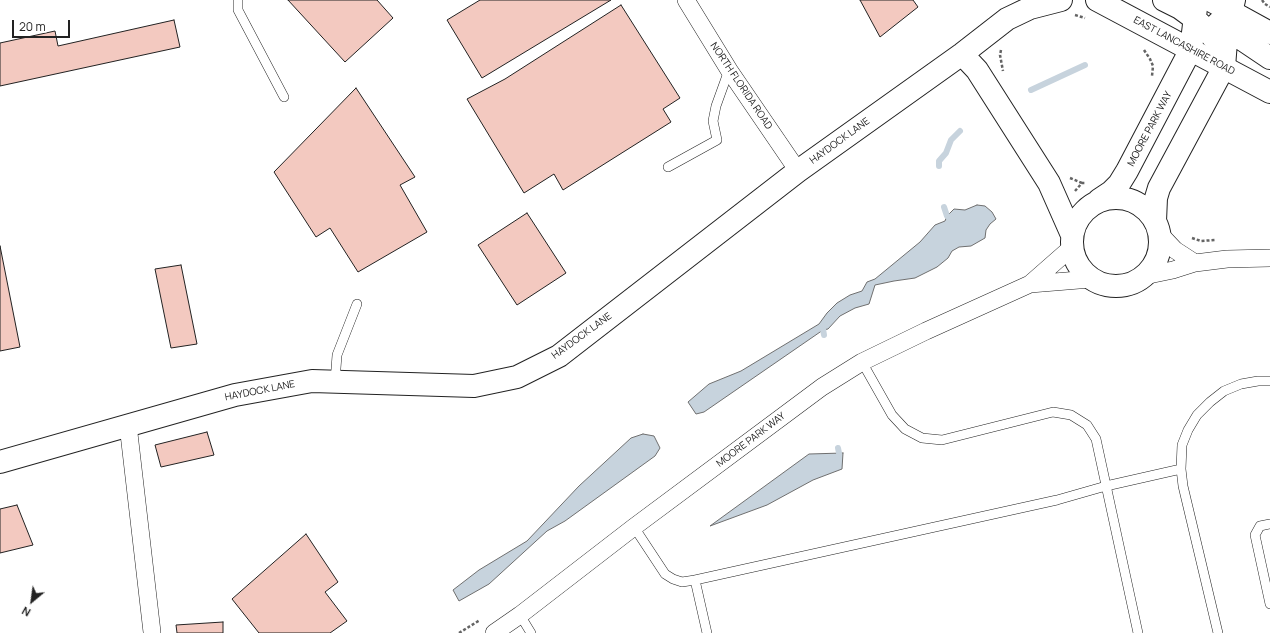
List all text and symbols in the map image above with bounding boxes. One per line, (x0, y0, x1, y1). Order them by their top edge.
scale bar (14, 12, 72, 38)
street label: EAST LANCASHIRE ROAD (1131, 14, 1237, 78)
text: 20 m (19, 18, 46, 35)
street label: NORTH FLORIDA ROAD (707, 40, 775, 132)
street label: MOORE PARK WAY (1125, 90, 1175, 168)
street label: HAYDOCK LANE (808, 115, 872, 167)
street label: HAYDOCK LANE (550, 310, 614, 362)
street label: HAYDOCK LANE (224, 378, 296, 404)
street label: MOORE PARK WAY (714, 410, 788, 470)
north arrow (12, 581, 52, 621)
text: N (19, 603, 33, 620)

